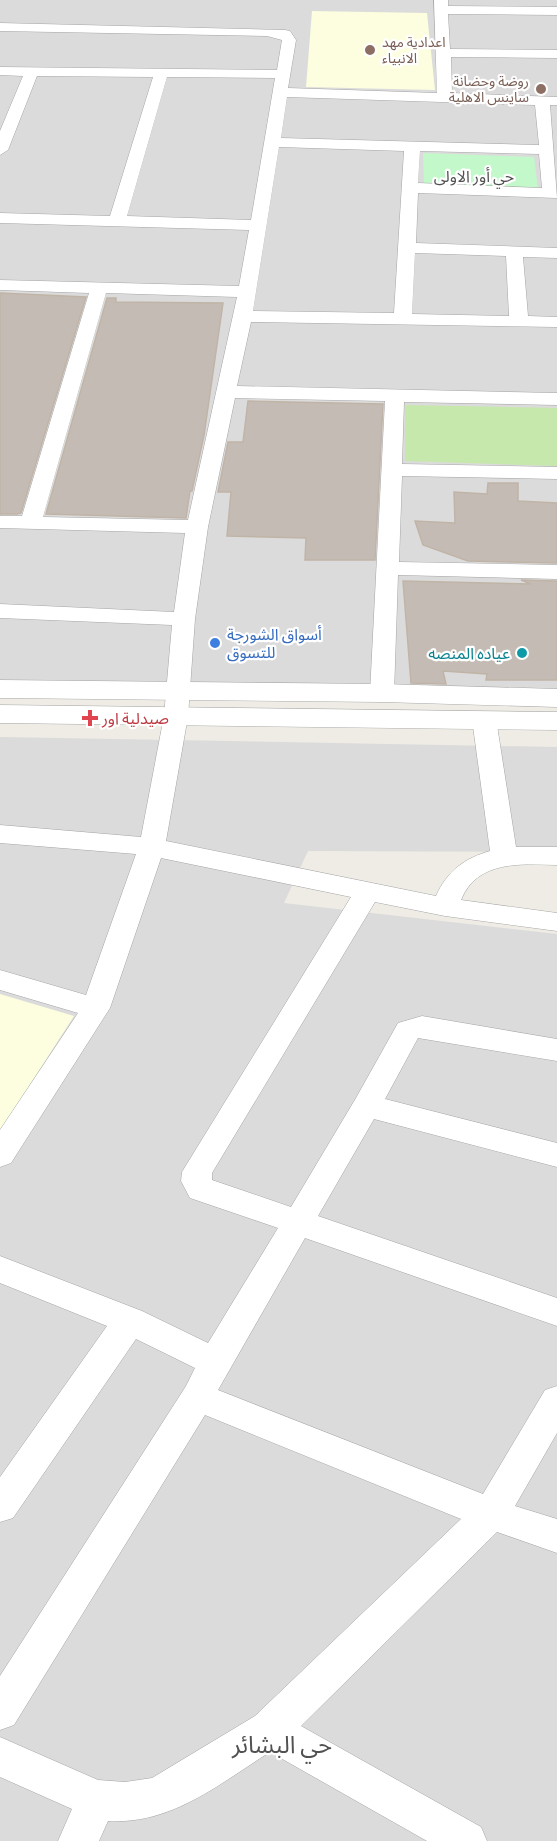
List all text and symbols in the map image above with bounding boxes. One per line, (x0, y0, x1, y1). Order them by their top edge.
place label: اعدادية مهد الانبياء (382, 32, 446, 67)
marker: اعدادية مهد الانبياء (363, 43, 377, 57)
place label: روضة وحضانة ساينس الاهلية (449, 71, 529, 106)
marker: روضة وحضانة ساينس الاهلية (534, 82, 548, 96)
district label: حي أور الاولى (434, 165, 514, 189)
place label: أسواق الشورجة للتسوق (227, 623, 322, 663)
marker: أسواق الشورجة للتسوق (208, 636, 222, 650)
place label: عياده المنصه (428, 642, 510, 664)
marker: عياده المنصه (515, 646, 529, 660)
place label: صيدلية اور (101, 707, 169, 729)
marker: صيدلية اور (83, 711, 97, 725)
district label: حي البشائر (231, 1727, 332, 1764)

